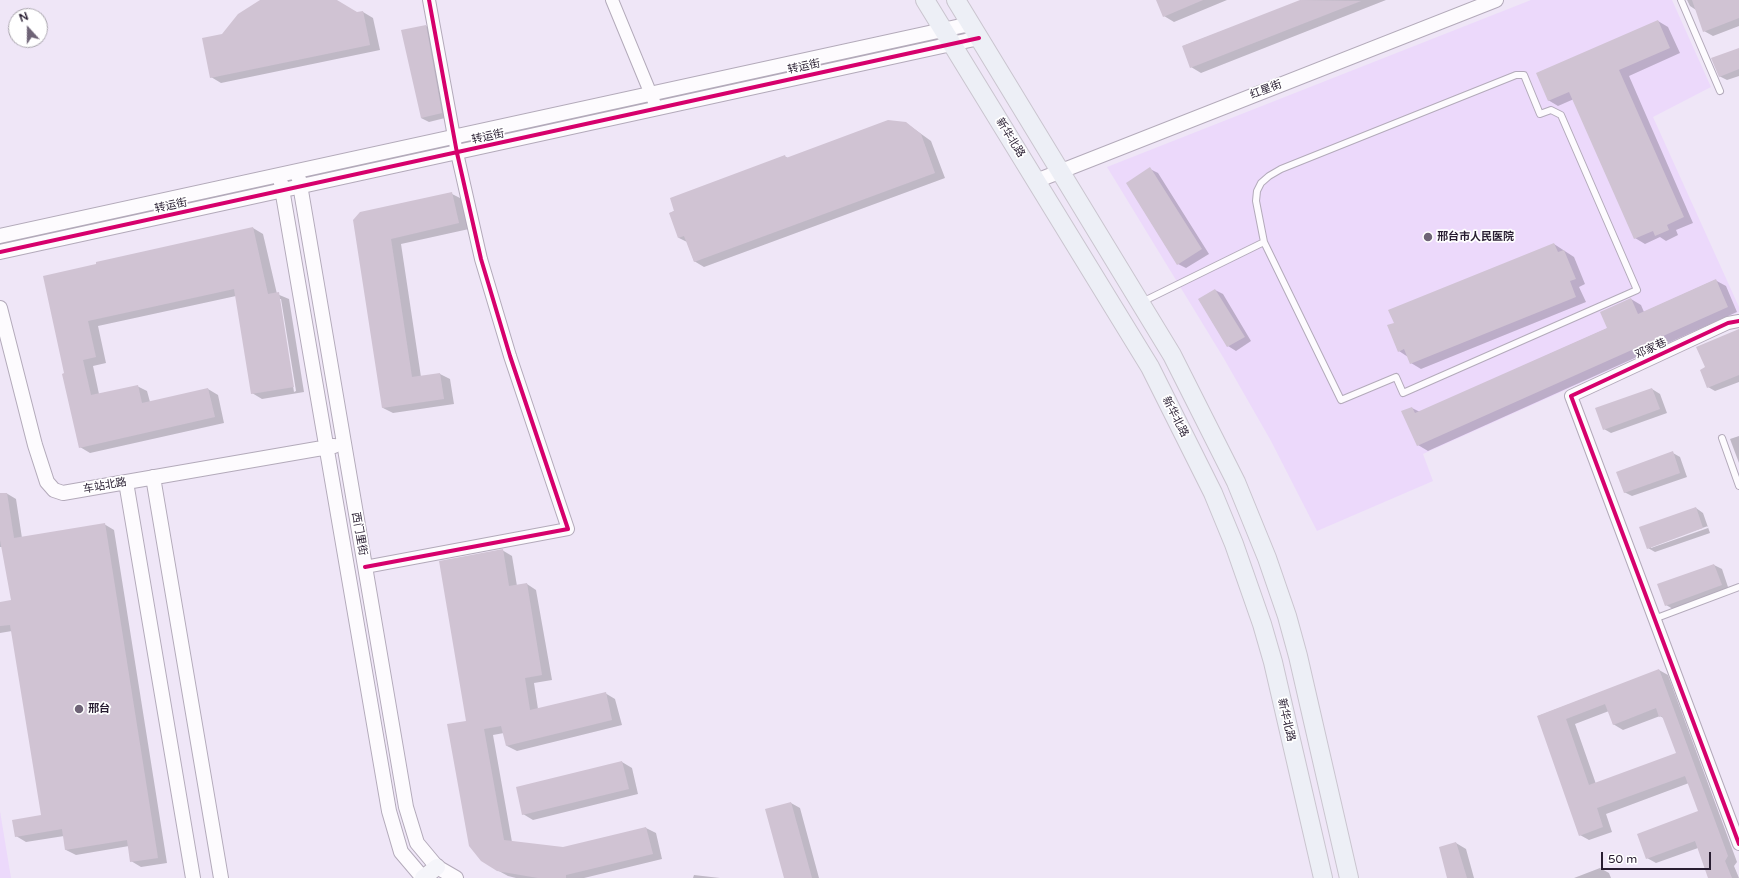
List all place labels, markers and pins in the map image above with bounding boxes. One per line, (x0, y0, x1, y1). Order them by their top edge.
place label: 邢台市人民医院 (1437, 230, 1514, 244)
marker: 邢台市人民医院 (1422, 231, 1434, 243)
place label: 邢台 (88, 702, 110, 716)
marker: 邢台 (73, 703, 85, 715)

